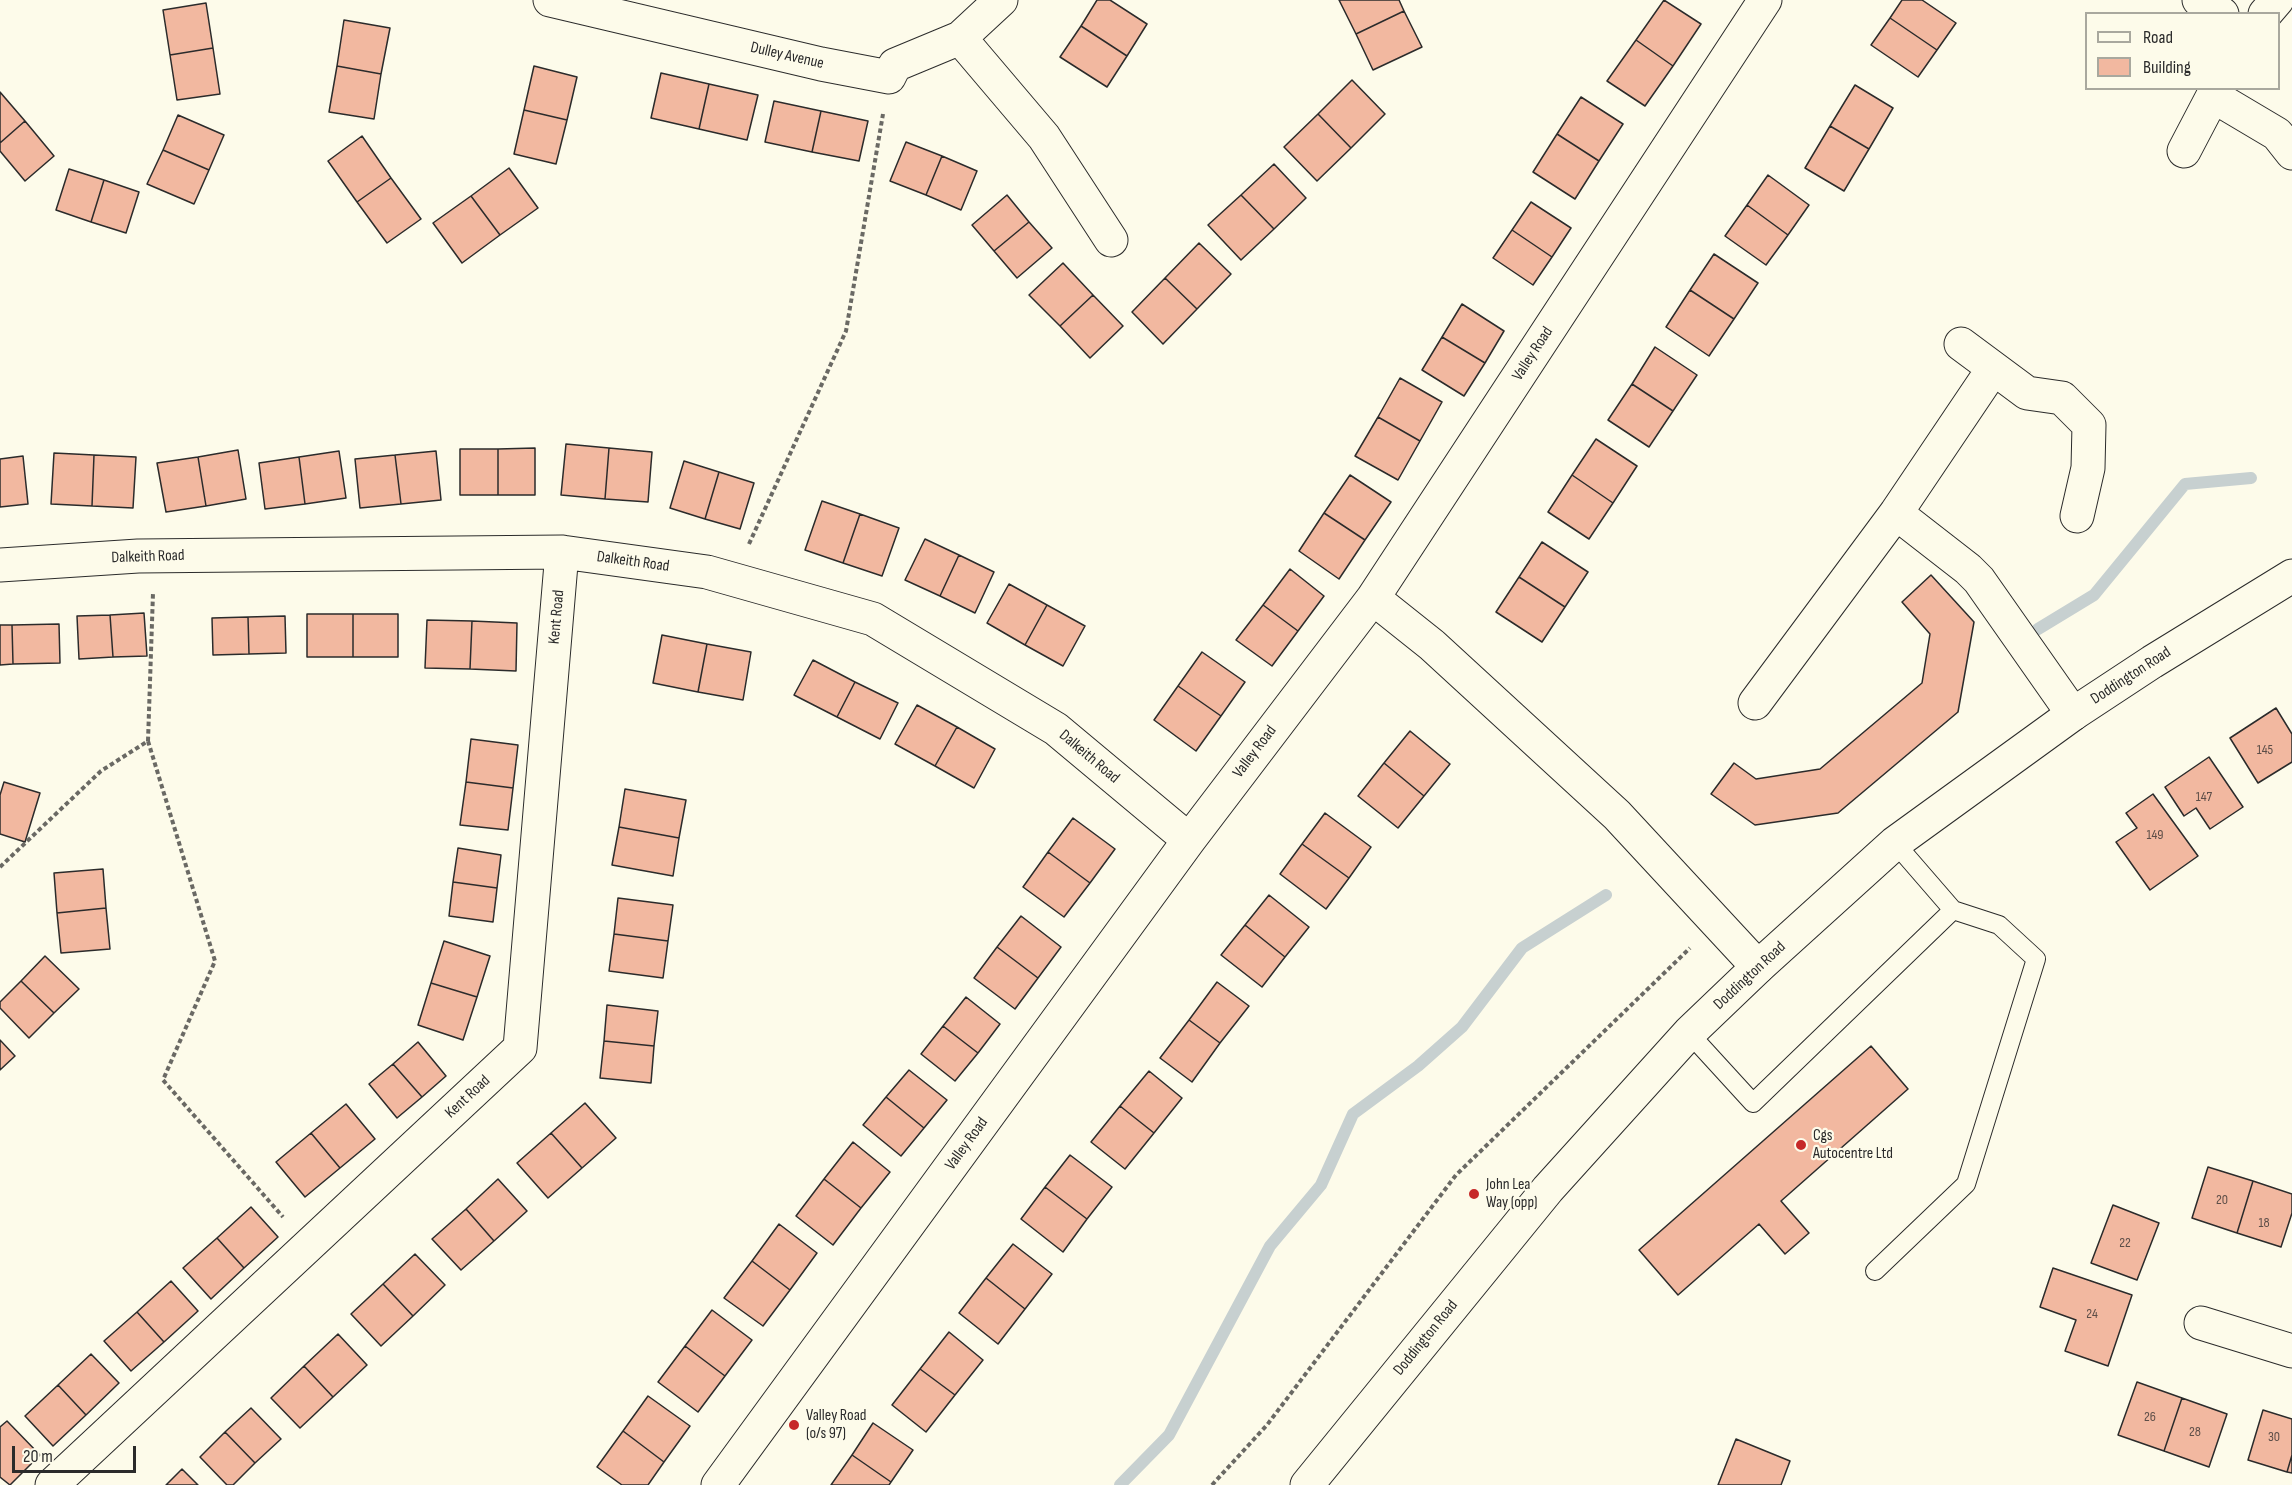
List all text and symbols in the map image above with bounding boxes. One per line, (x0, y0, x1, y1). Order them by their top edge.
legend (2085, 12, 2280, 90)
text: Road (2143, 27, 2173, 48)
street label: Dulley Avenue (748, 38, 826, 74)
text: Building (2143, 57, 2191, 78)
street label: Valley Road (1508, 323, 1558, 385)
street label: Dalkeith Road (111, 546, 185, 568)
street label: Dalkeith Road (595, 547, 671, 577)
street label: Kent Road (545, 589, 569, 645)
street label: Doddington Road (2087, 643, 2175, 709)
street label: Valley Road (1229, 722, 1281, 782)
street label: Dalkeith Road (1055, 726, 1123, 788)
house number: 145 (2257, 742, 2273, 758)
house number: 147 (2196, 789, 2212, 805)
house number: 149 (2147, 827, 2163, 843)
street label: Doddington Road (1710, 938, 1790, 1014)
street label: Kent Road (442, 1071, 494, 1123)
street label: Valley Road (941, 1114, 993, 1174)
place label: Cgs Autocentre Ltd (1813, 1126, 1893, 1164)
marker: Cgs Autocentre Ltd (1794, 1138, 1808, 1152)
place label: John Lea Way (opp) (1486, 1175, 1538, 1213)
marker: John Lea Way (opp) (1467, 1187, 1481, 1201)
house number: 20 (2216, 1192, 2228, 1208)
house number: 18 (2258, 1215, 2270, 1231)
house number: 22 (2119, 1235, 2131, 1251)
street label: Doddington Road (1390, 1296, 1462, 1380)
house number: 24 (2086, 1306, 2098, 1322)
place label: Valley Road (o/s 97) (806, 1406, 867, 1444)
house number: 26 (2144, 1409, 2156, 1425)
marker: Valley Road (o/s 97) (787, 1418, 801, 1432)
house number: 28 (2189, 1424, 2201, 1440)
house number: 30 (2268, 1429, 2280, 1445)
scale bar (15, 1434, 140, 1472)
text: 20 m (23, 1446, 53, 1467)

